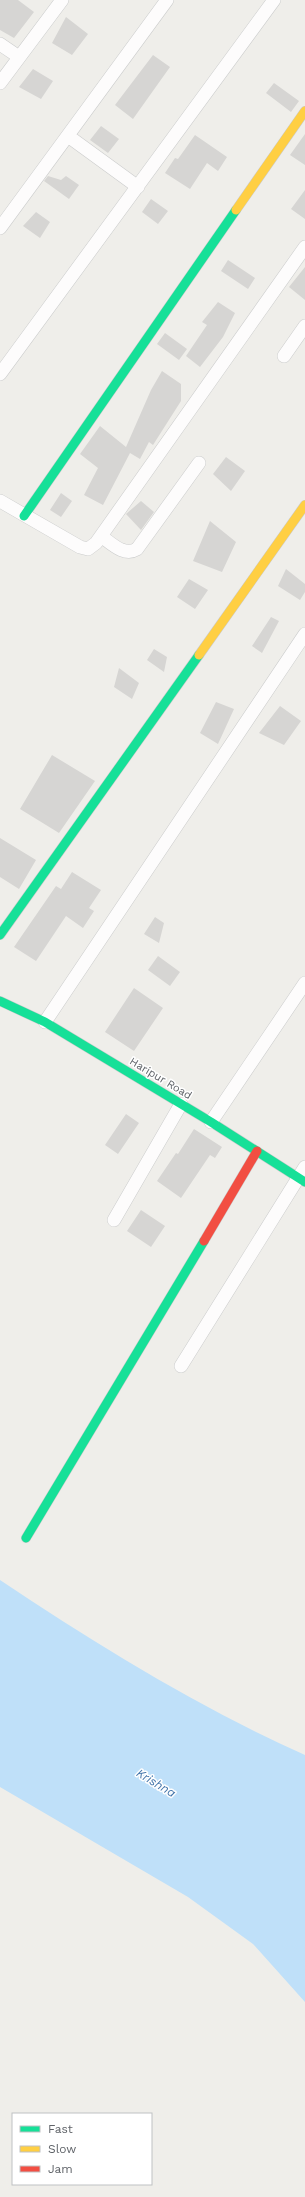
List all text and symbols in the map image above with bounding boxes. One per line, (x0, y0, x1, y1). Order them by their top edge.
street label: Haripur Road (127, 1055, 194, 1102)
water label: Krishna (134, 1766, 179, 1800)
legend (12, 2113, 152, 2185)
text: Fast (48, 2122, 73, 2136)
text: Slow (48, 2142, 76, 2156)
text: Jam (48, 2162, 73, 2176)

